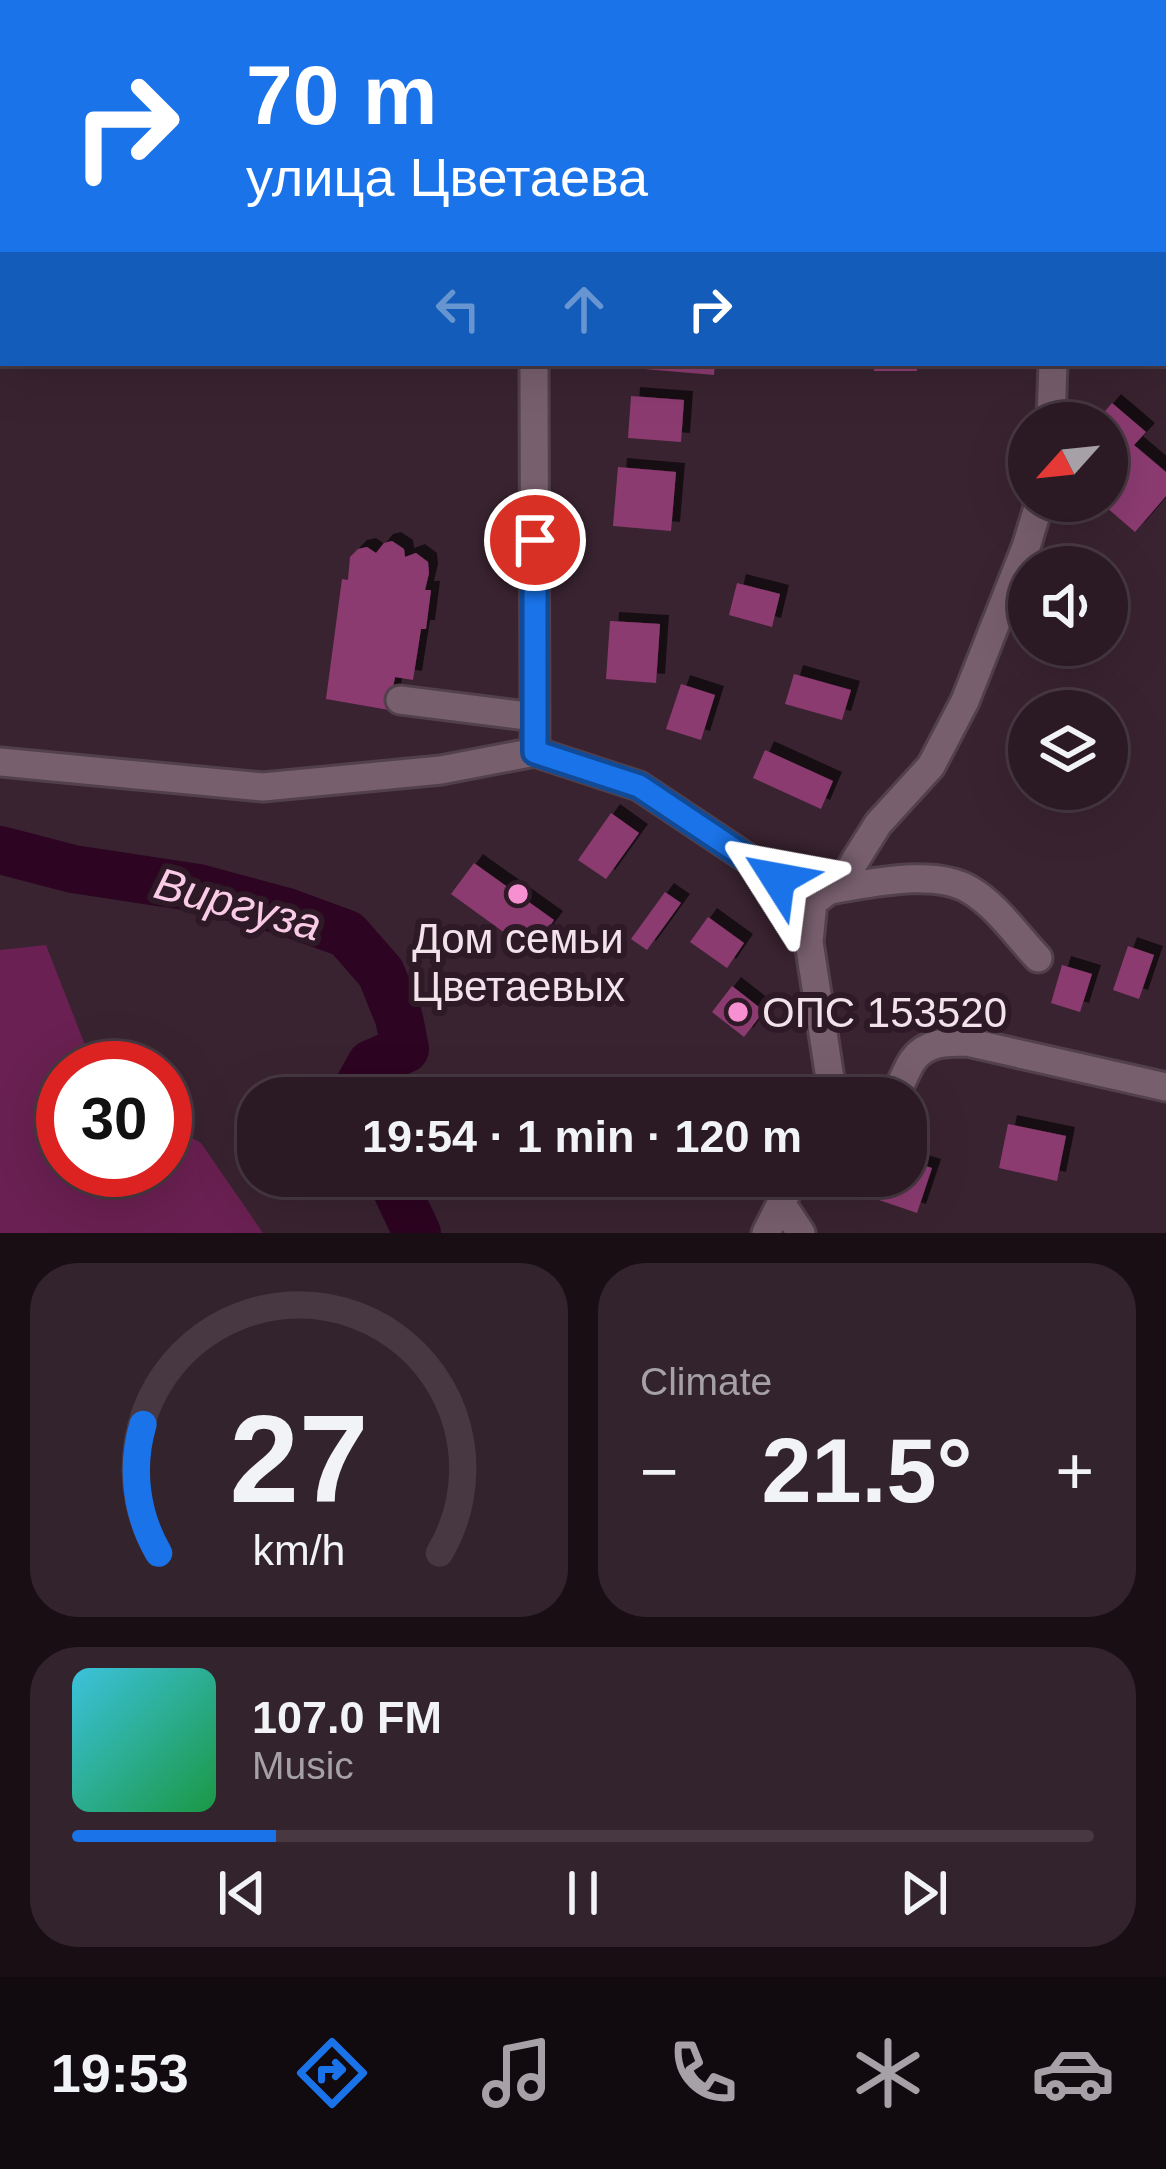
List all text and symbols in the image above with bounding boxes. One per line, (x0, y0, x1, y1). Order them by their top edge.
icon: right (48, 48, 204, 204)
text: 70 m (246, 48, 437, 142)
text: улица Цветаева (246, 147, 648, 207)
icon: left (425, 276, 491, 342)
icon: ahead (551, 276, 617, 342)
icon: right (677, 276, 743, 342)
north arrow (1008, 402, 1128, 522)
map controls (1008, 402, 1128, 810)
pin (484, 489, 586, 591)
icon: arrive (502, 507, 568, 573)
button: sound (1008, 546, 1128, 666)
button: layers (1008, 690, 1128, 810)
position arrow (715, 816, 841, 942)
water label: Виргуза (149, 857, 327, 951)
marker: Дом семьи Цветаевых (505, 881, 531, 907)
place label: Дом семьи Цветаевых (411, 915, 625, 1010)
place label: ОПС 153520 (762, 989, 1007, 1036)
marker: ОПС 153520 (725, 999, 751, 1025)
speed limit sign: 30 (36, 1041, 192, 1197)
text: 19:54 · 1 min · 120 m (362, 1111, 802, 1162)
text: Climate (640, 1360, 772, 1403)
text: 27 (230, 1389, 368, 1528)
text: 21.5° (761, 1421, 973, 1521)
text: − (640, 1434, 679, 1508)
text: + (1055, 1434, 1094, 1508)
text: km/h (253, 1526, 345, 1574)
text: 107.0 FM (252, 1692, 442, 1743)
text: Music (252, 1744, 354, 1787)
icon: previous (209, 1860, 275, 1926)
icon: pause (550, 1860, 616, 1926)
icon: next (891, 1860, 957, 1926)
icon: directions (290, 2031, 374, 2115)
icon: music (475, 2031, 559, 2115)
icon: phone (661, 2031, 745, 2115)
icon: climate (846, 2031, 930, 2115)
icon: car (1031, 2031, 1115, 2115)
text: 19:53 (51, 2043, 189, 2103)

